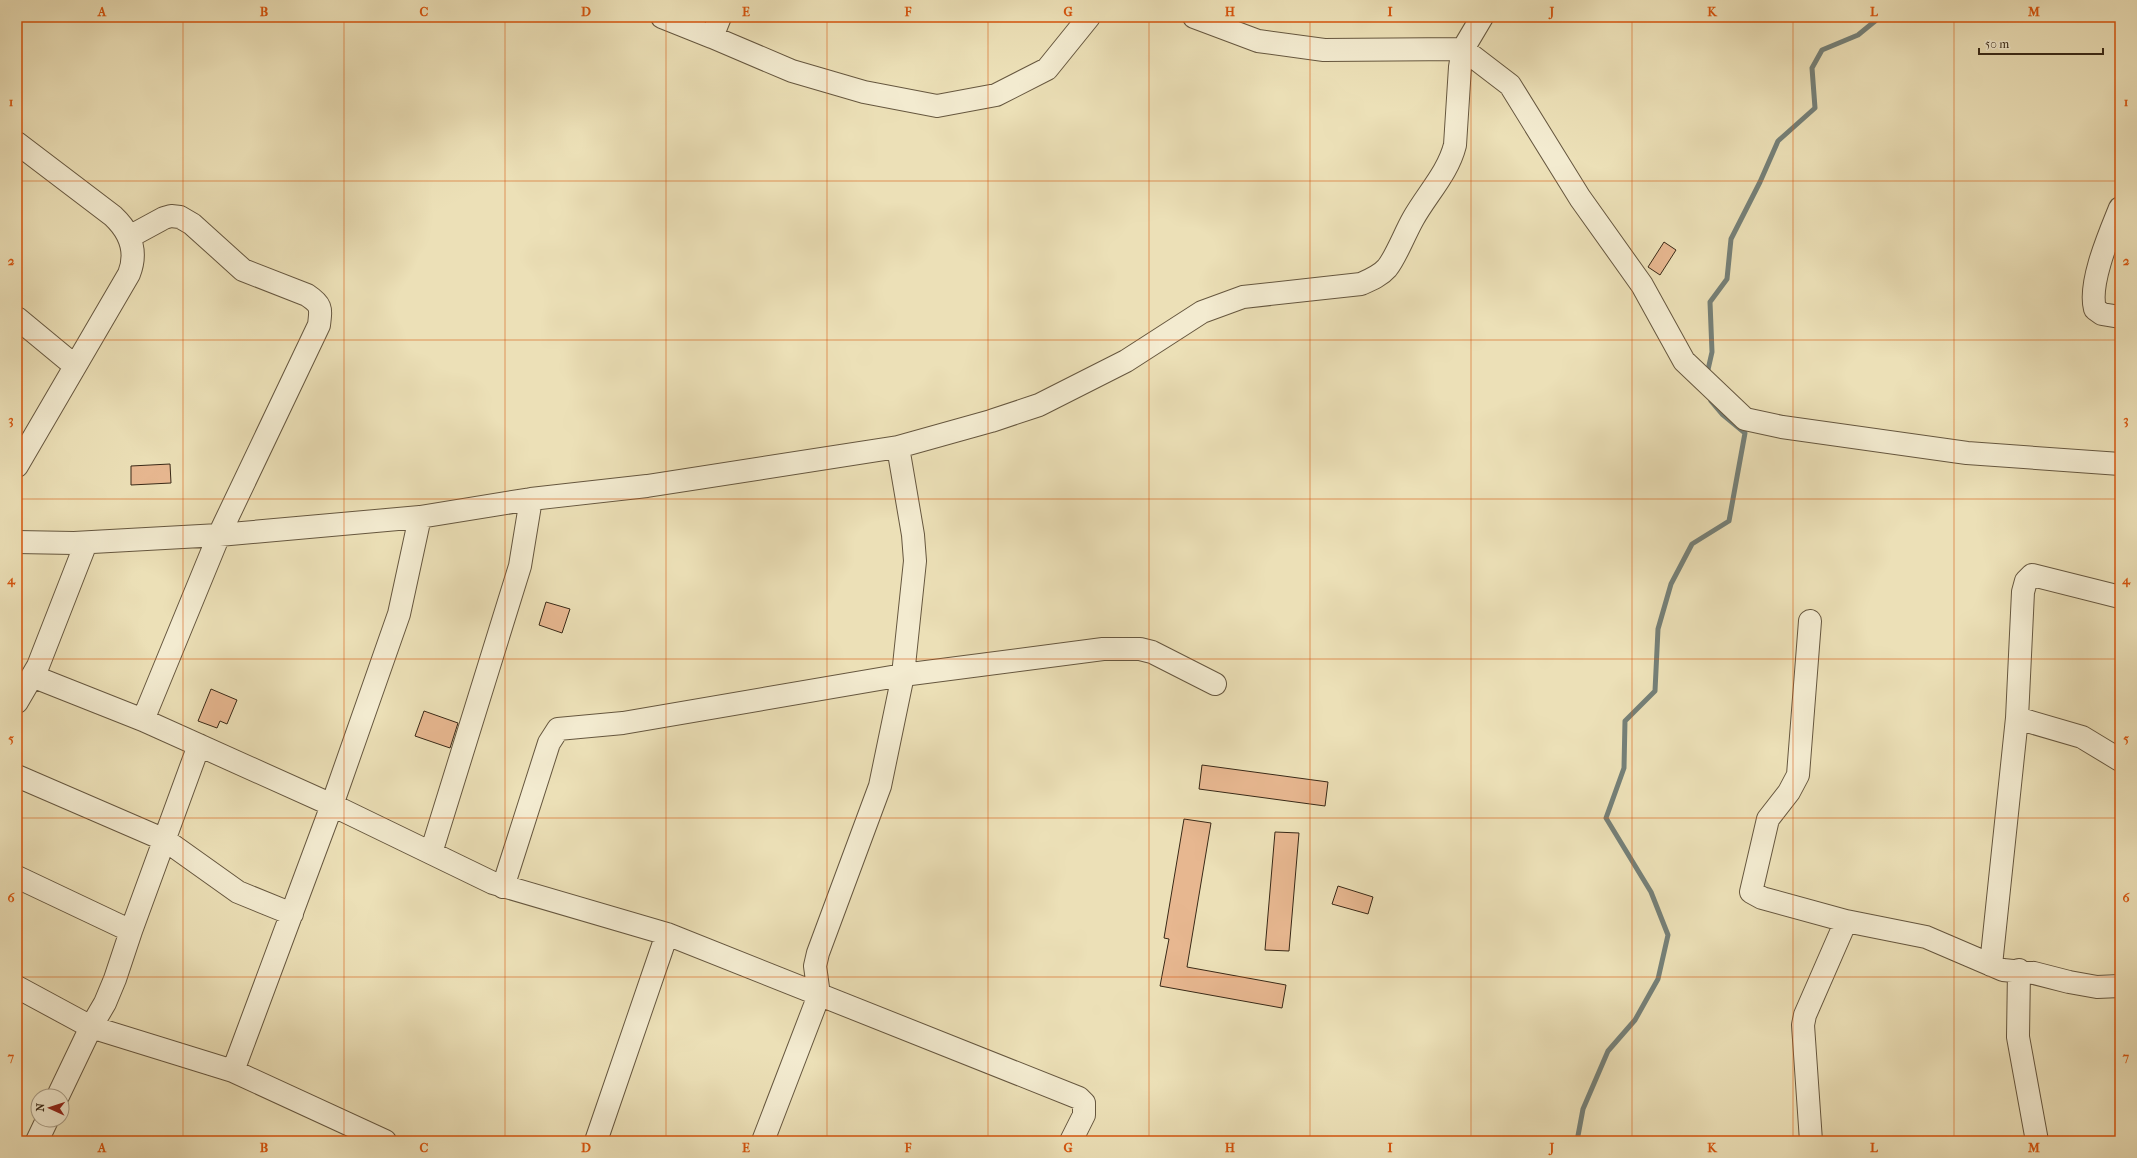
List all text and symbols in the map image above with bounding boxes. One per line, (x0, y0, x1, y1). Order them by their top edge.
text: A (97, 4, 107, 19)
text: B (260, 4, 269, 19)
text: C (420, 4, 429, 19)
text: D (581, 4, 591, 19)
text: E (742, 4, 750, 19)
text: F (904, 4, 912, 19)
text: G (1063, 4, 1073, 19)
text: H (1225, 4, 1236, 19)
text: I (1387, 4, 1393, 19)
text: J (1548, 4, 1555, 20)
text: K (1707, 4, 1718, 19)
text: L (1870, 4, 1879, 19)
text: M (2027, 4, 2040, 19)
scale bar (1979, 30, 2103, 56)
text: 50 m (1985, 37, 2009, 51)
text: 1 (9, 94, 14, 109)
text: 1 (2124, 94, 2129, 109)
text: 2 (8, 253, 15, 268)
text: 2 (2123, 253, 2130, 268)
text: 3 (8, 412, 14, 428)
text: 3 (2123, 412, 2129, 428)
text: 4 (6, 572, 16, 588)
text: 4 (2121, 572, 2131, 588)
text: 5 (8, 731, 14, 746)
text: 5 (2123, 731, 2129, 746)
text: 6 (7, 890, 15, 905)
text: 6 (2122, 890, 2130, 905)
text: 7 (7, 1049, 15, 1064)
text: 7 (2122, 1049, 2130, 1064)
north arrow (30, 1088, 70, 1128)
text: N (34, 1102, 47, 1112)
text: A (97, 1140, 107, 1155)
text: B (260, 1140, 269, 1155)
text: C (420, 1140, 429, 1155)
text: D (581, 1140, 591, 1155)
text: E (742, 1140, 750, 1155)
text: F (904, 1140, 912, 1155)
text: G (1063, 1140, 1073, 1155)
text: H (1225, 1140, 1236, 1155)
text: I (1387, 1140, 1393, 1155)
text: J (1548, 1140, 1555, 1156)
text: K (1707, 1140, 1718, 1155)
text: L (1870, 1140, 1879, 1155)
text: M (2027, 1140, 2040, 1155)

